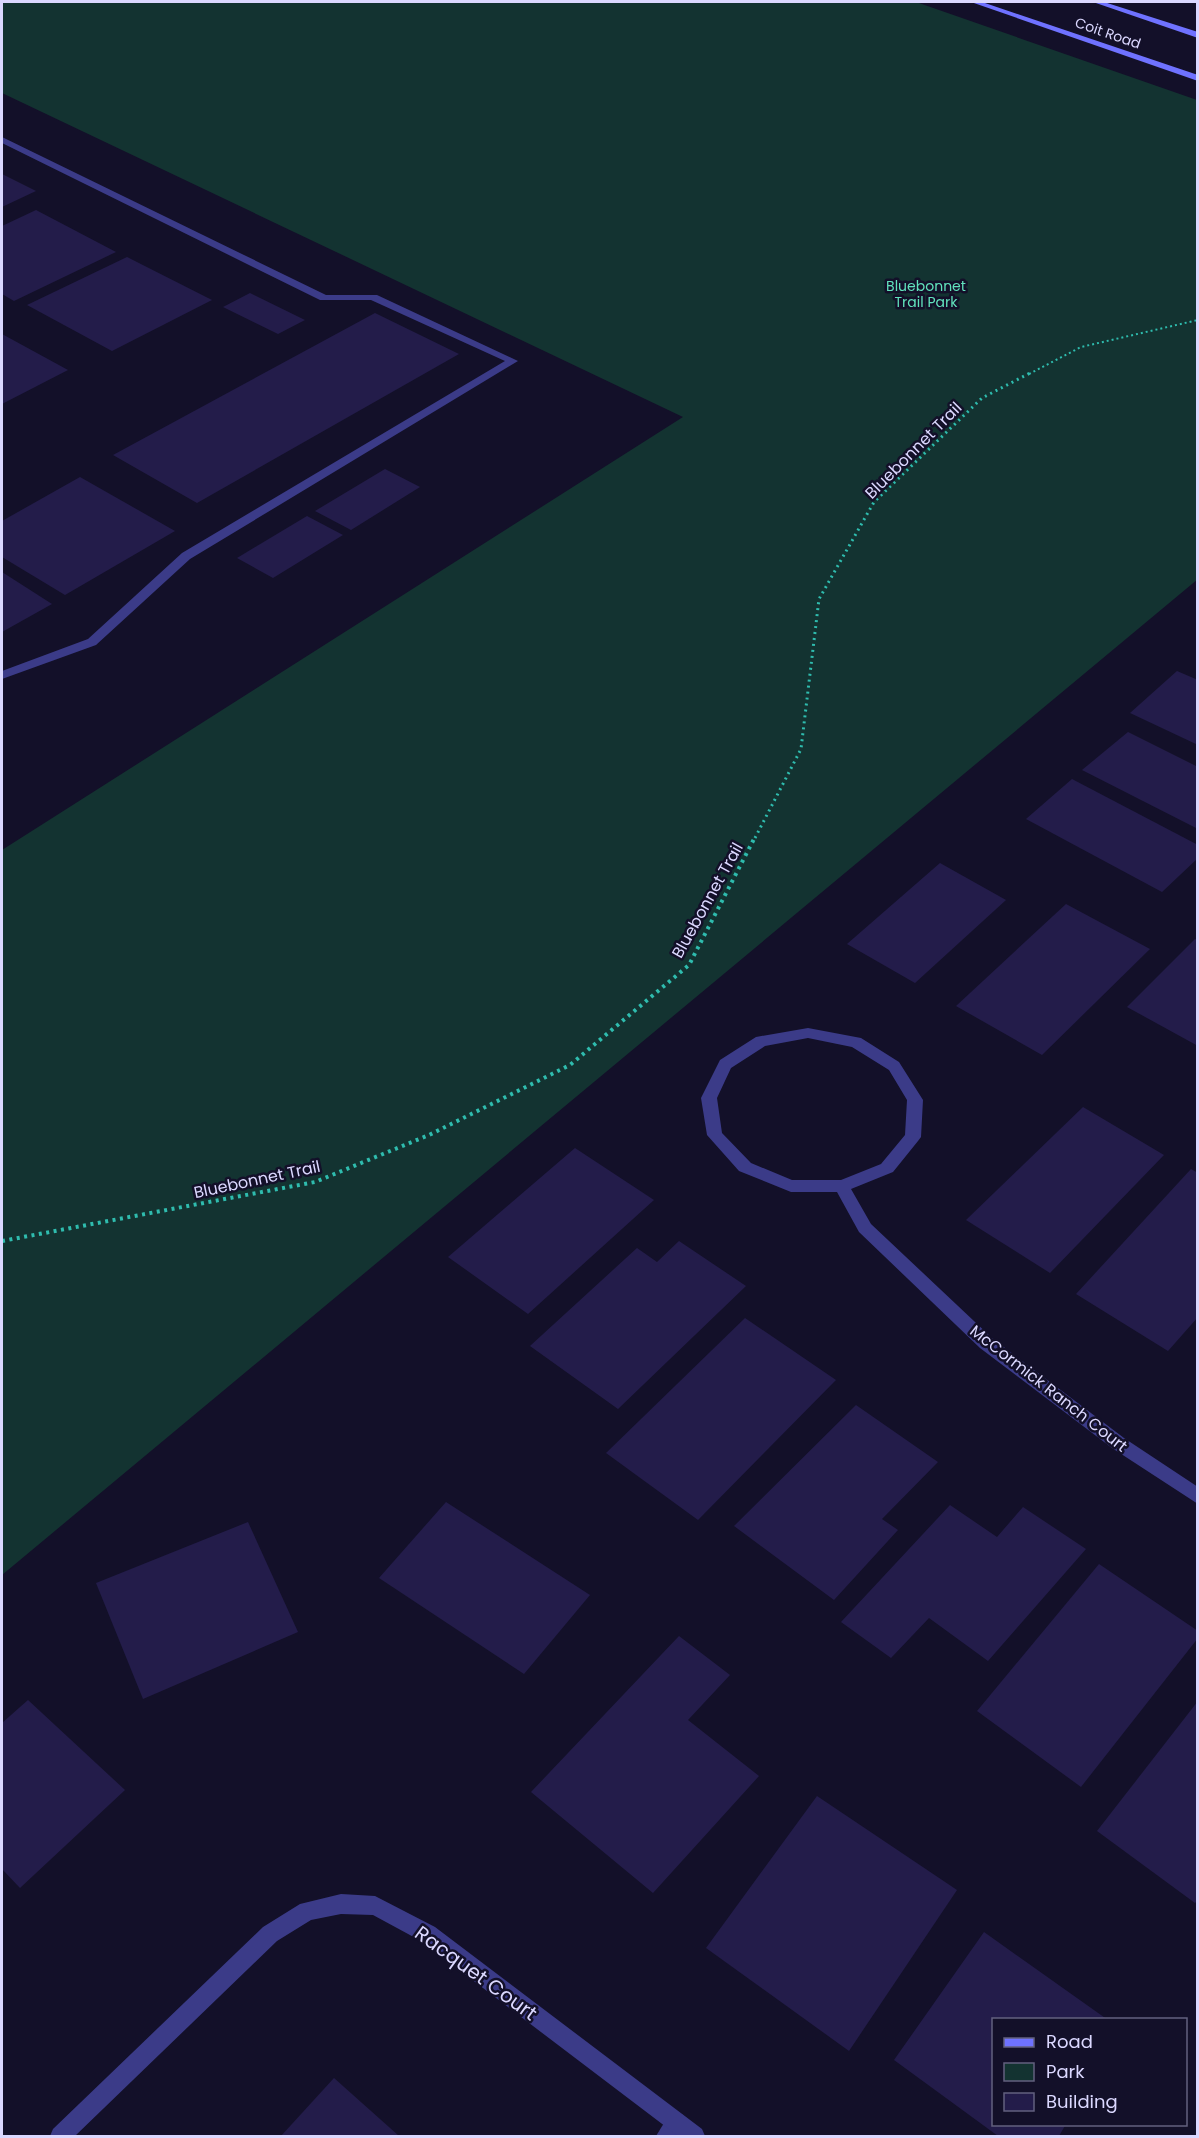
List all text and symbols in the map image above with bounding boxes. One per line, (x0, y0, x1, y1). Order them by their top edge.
street label: Coit Road (1072, 12, 1144, 54)
park label: Bluebonnet Trail Park (886, 276, 966, 312)
street label: Bluebonnet Trail (860, 397, 967, 504)
street label: Bluebonnet Trail (666, 838, 749, 962)
street label: Bluebonnet Trail (192, 1155, 322, 1204)
street label: McCormick Ranch Court (965, 1320, 1132, 1457)
street label: Racquet Court (409, 1919, 543, 2027)
legend (992, 2018, 1187, 2126)
text: Road (1046, 2029, 1093, 2054)
text: Park (1046, 2059, 1085, 2084)
text: Building (1046, 2089, 1118, 2114)

